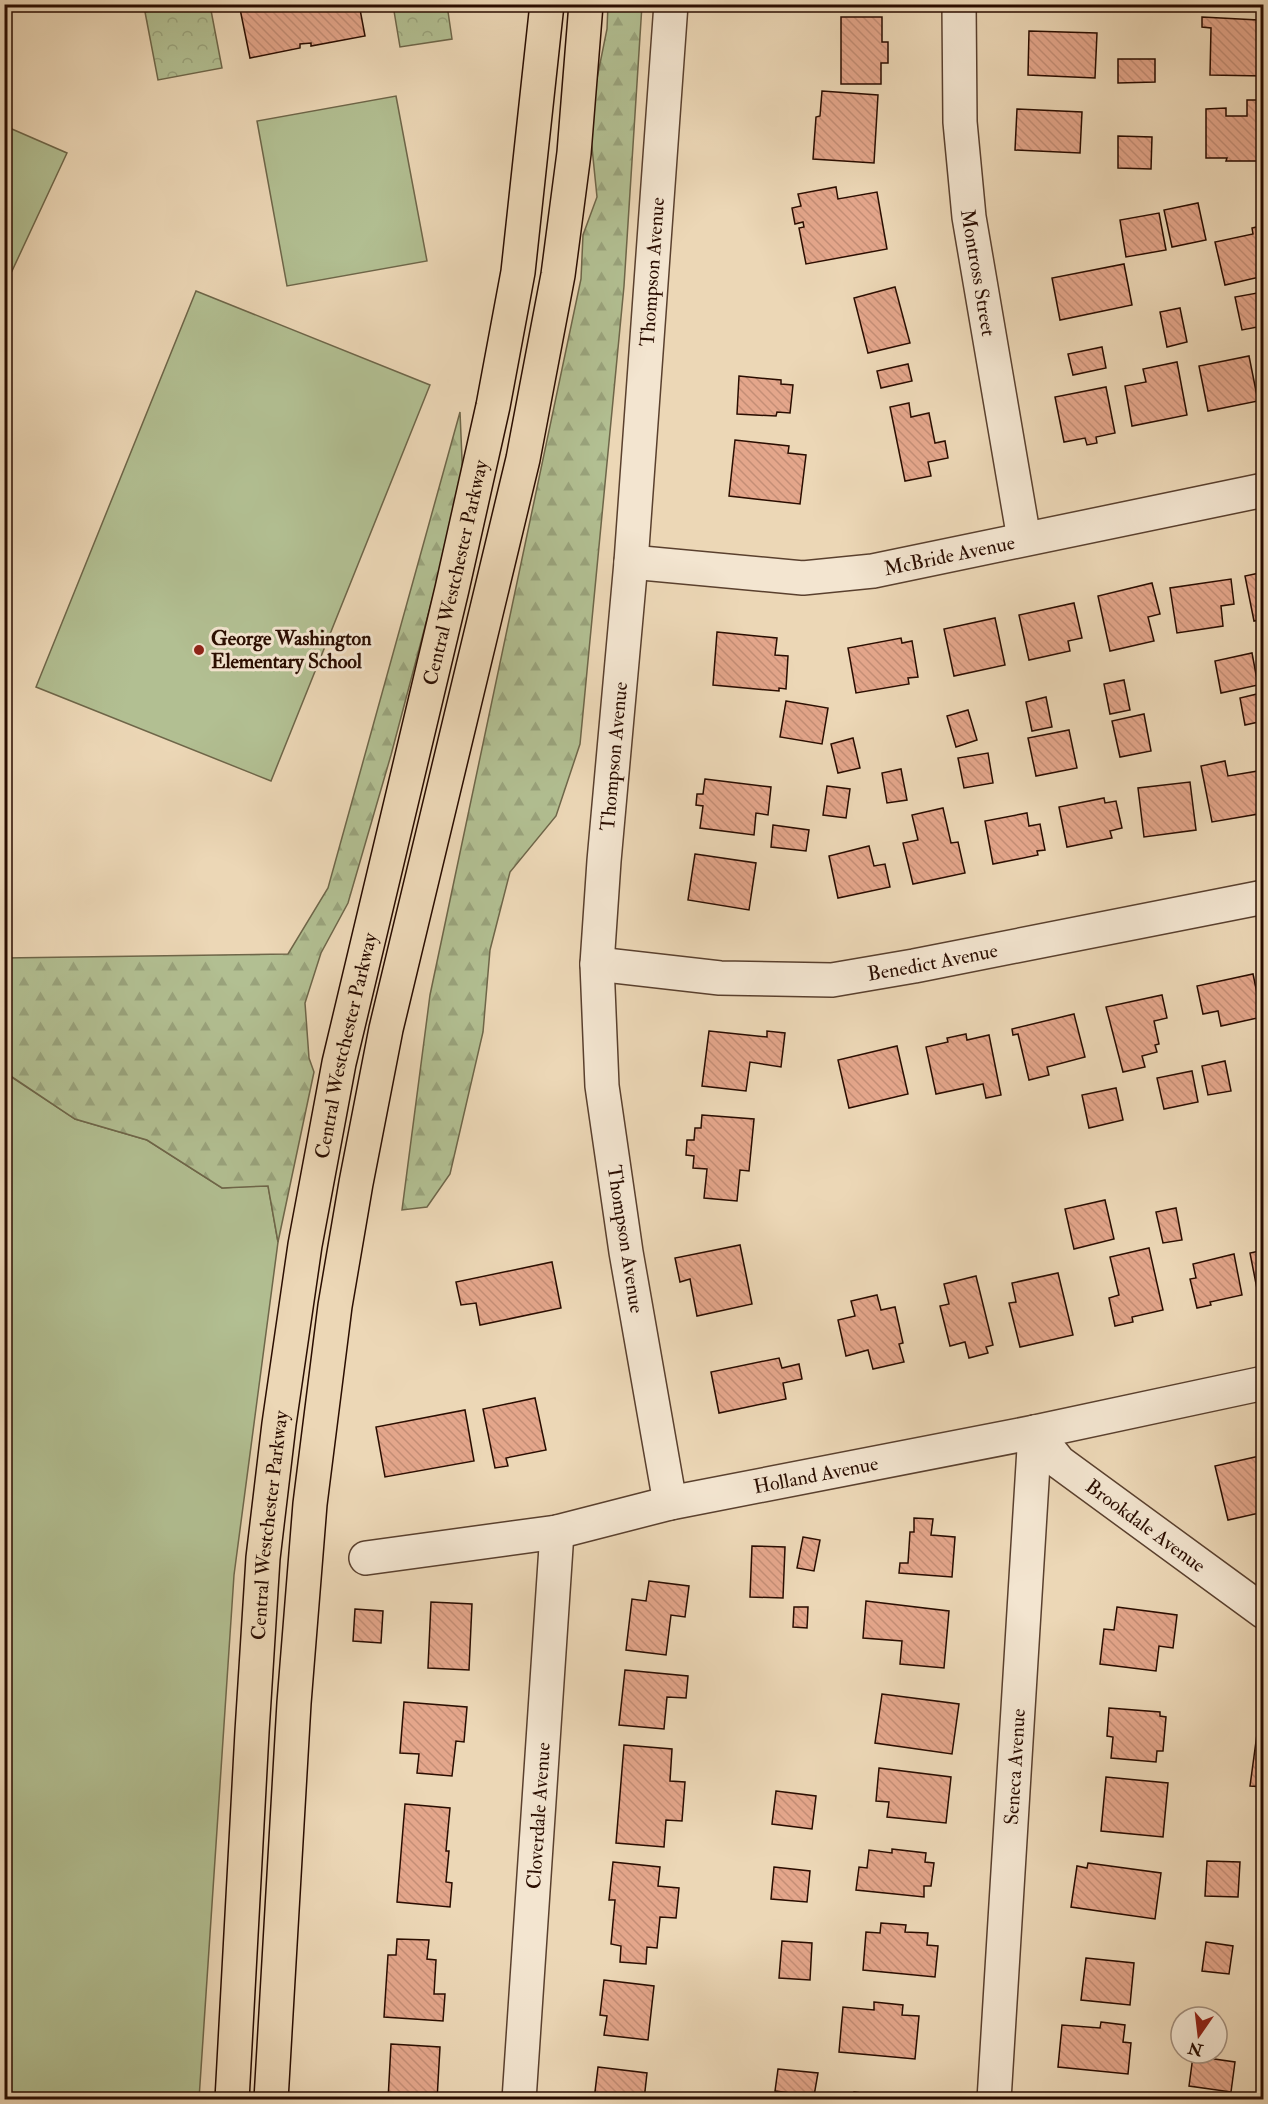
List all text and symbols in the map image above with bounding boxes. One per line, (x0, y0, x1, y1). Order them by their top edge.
street label: Thompson Avenue (634, 196, 670, 347)
street label: Montross Street (955, 207, 1001, 339)
street label: Central Westchester Parkway (417, 456, 494, 688)
street label: McBride Avenue (882, 530, 1017, 581)
place label: George Washington Elementary School (211, 626, 372, 675)
marker: George Washington Elementary School (192, 643, 206, 657)
street label: Thompson Avenue (595, 681, 633, 832)
street label: Central Westchester Parkway (309, 929, 383, 1161)
street label: Benedict Avenue (866, 938, 1000, 987)
street label: Thompson Avenue (600, 1163, 650, 1315)
street label: Central Westchester Parkway (246, 1408, 294, 1641)
street label: Holland Avenue (751, 1451, 880, 1499)
street label: Brookdale Avenue (1081, 1474, 1210, 1578)
street label: Seneca Avenue (999, 1708, 1031, 1826)
street label: Cloverdale Avenue (521, 1741, 556, 1890)
north arrow (1169, 2005, 1229, 2065)
text: N (1186, 2037, 1206, 2060)

